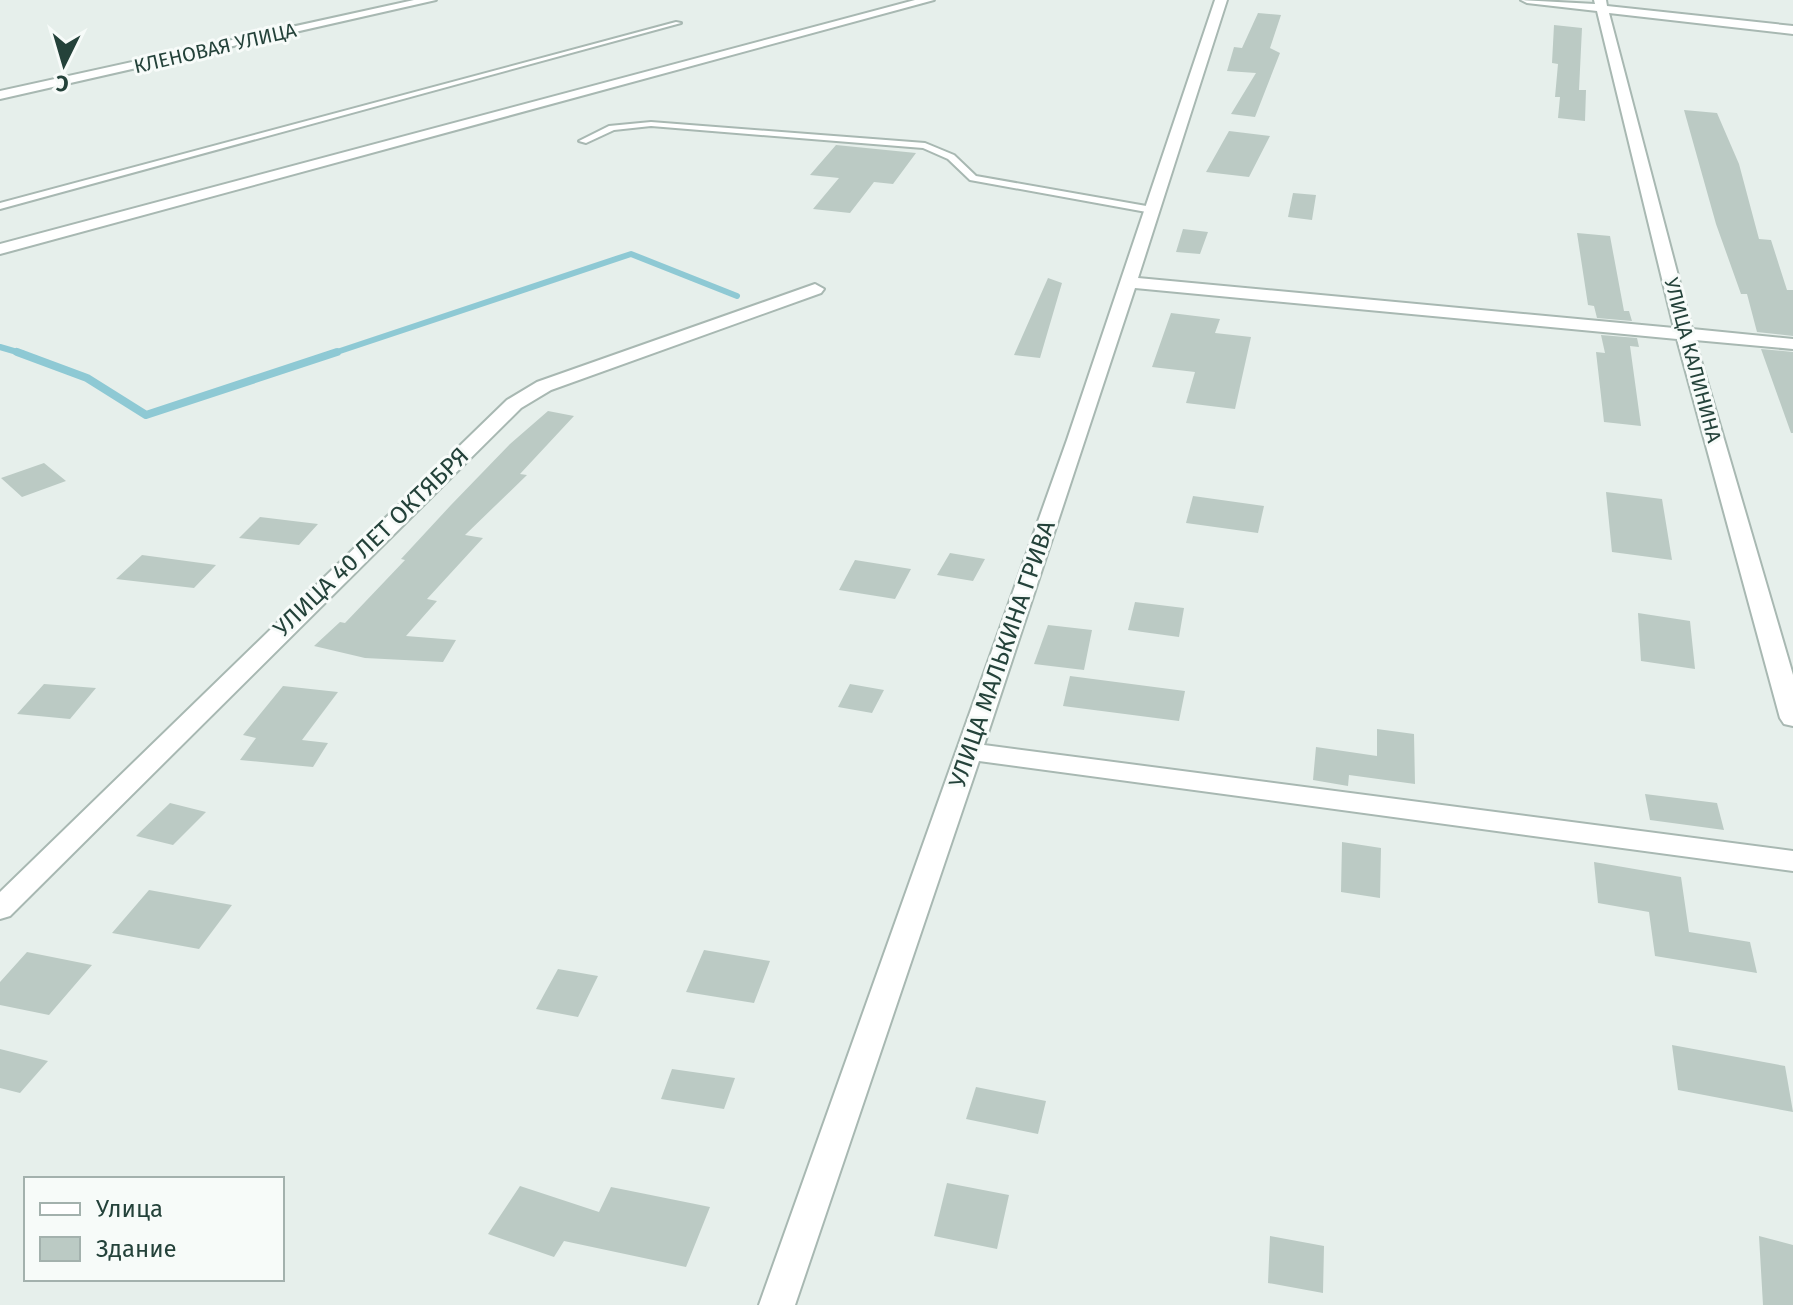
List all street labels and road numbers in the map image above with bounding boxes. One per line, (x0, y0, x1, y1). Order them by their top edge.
street label: КЛЕНОВАЯ УЛИЦА (131, 18, 299, 78)
street label: УЛИЦА КАЛИНИНА (1659, 275, 1727, 446)
street label: УЛИЦА 40 ЛЕТ ОКТЯБРЯ (268, 441, 474, 643)
street label: УЛИЦА МАЛЬКИНА ГРИВА (943, 517, 1061, 791)

